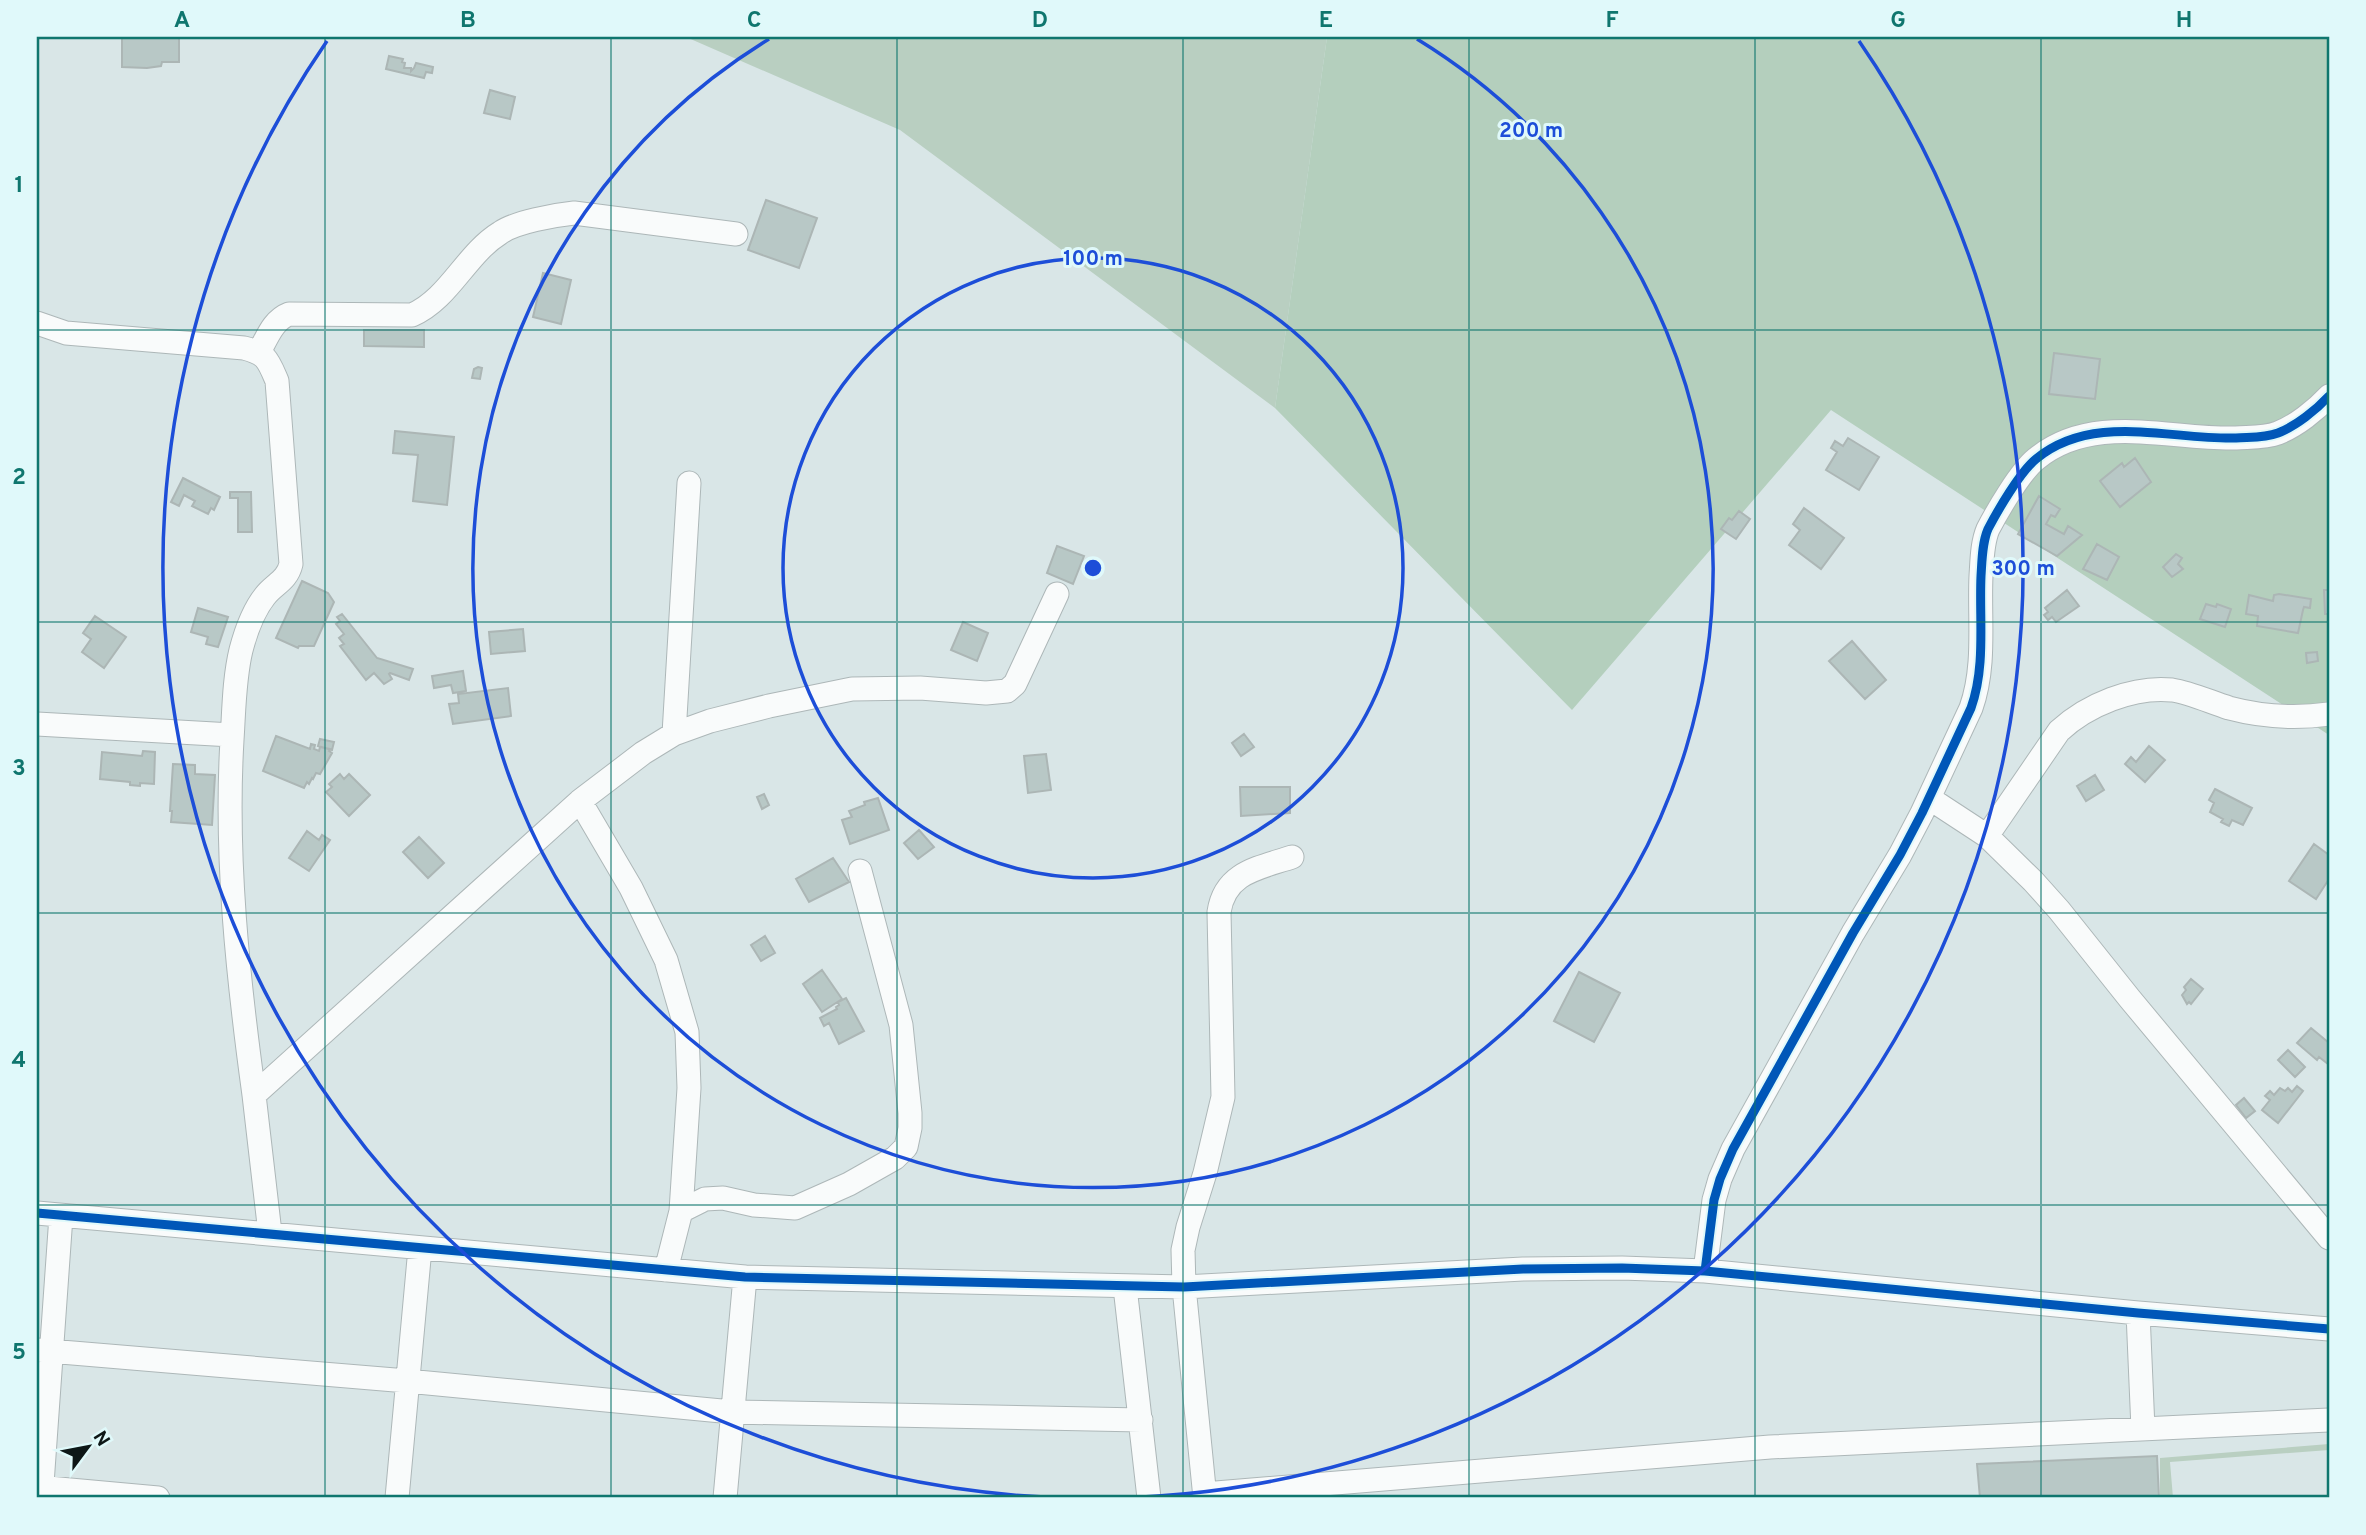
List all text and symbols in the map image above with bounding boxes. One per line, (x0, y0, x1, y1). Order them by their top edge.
text: A (174, 7, 190, 36)
text: B (460, 7, 476, 36)
text: C (747, 7, 761, 36)
text: D (1032, 7, 1048, 36)
text: E (1319, 7, 1333, 36)
text: F (1605, 7, 1619, 36)
text: G (1890, 7, 1906, 36)
text: H (2176, 7, 2192, 36)
text: 200 m (1499, 118, 1563, 145)
text: 1 (14, 172, 24, 201)
text: 100 m (1063, 246, 1123, 273)
text: 2 (12, 464, 26, 493)
centre of rings (1081, 556, 1105, 580)
text: 300 m (1991, 556, 2055, 583)
text: 3 (12, 755, 26, 784)
text: 4 (12, 1047, 26, 1076)
text: 5 (12, 1339, 26, 1368)
north arrow (52, 1412, 122, 1482)
text: N (87, 1427, 115, 1451)

